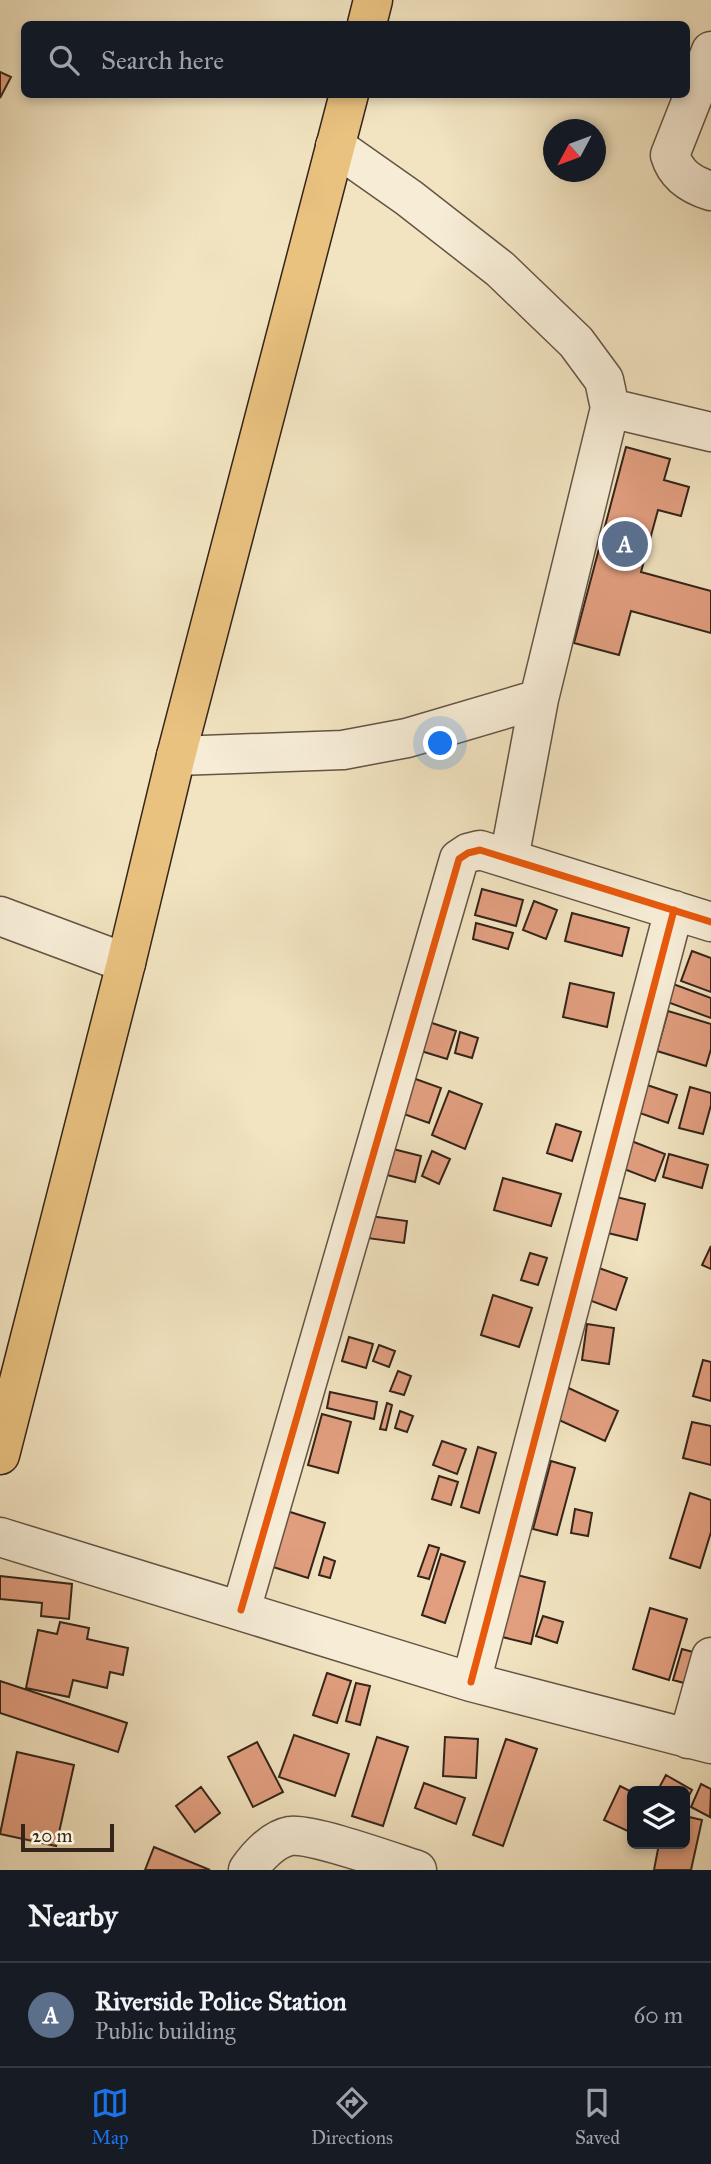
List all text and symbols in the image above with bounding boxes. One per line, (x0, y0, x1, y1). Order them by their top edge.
search box (21, 21, 690, 98)
icon: search (45, 41, 83, 79)
text: Search here (101, 44, 224, 76)
north arrow (543, 119, 606, 182)
pin: A (602, 518, 648, 570)
your location (423, 726, 457, 760)
map controls (627, 1786, 690, 1849)
button: layers (627, 1786, 690, 1849)
scale bar (21, 1821, 114, 1853)
text: 20 m (32, 1824, 73, 1847)
text: Nearby (28, 1898, 118, 1934)
text: Riverside Police Station (95, 1985, 347, 2017)
text: A (43, 2001, 59, 2029)
text: 60 m (634, 2001, 683, 2029)
text: Public building (95, 2017, 235, 2045)
tab: Map (91, 2084, 129, 2149)
tab: Directions (311, 2084, 393, 2149)
tab: Saved (575, 2084, 620, 2149)

